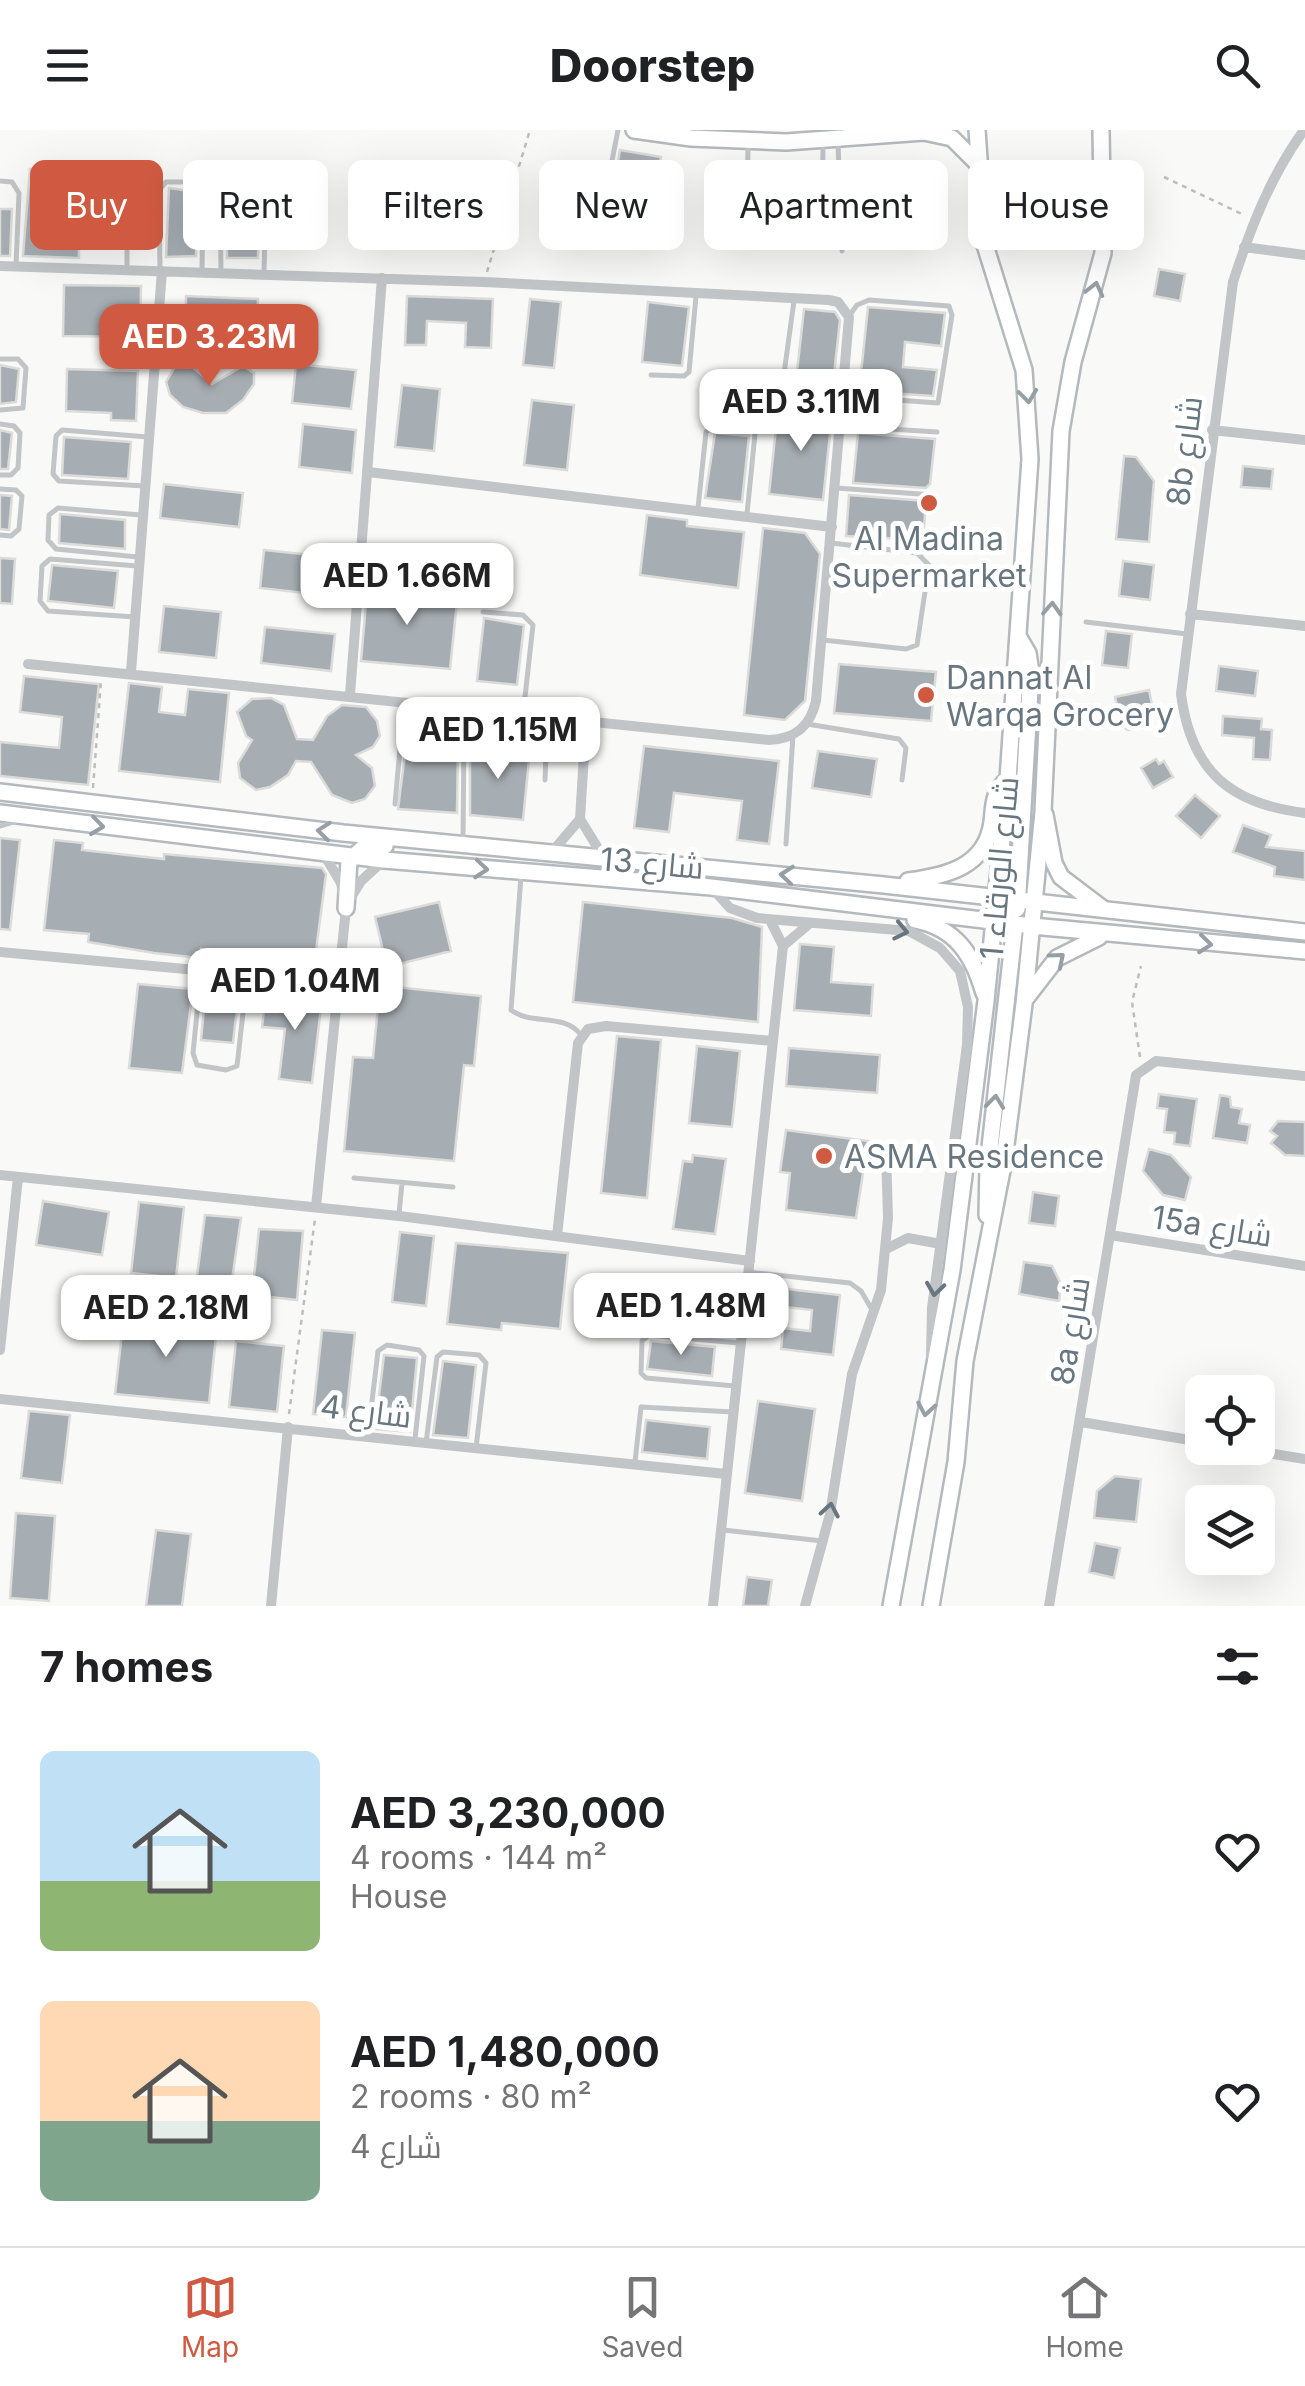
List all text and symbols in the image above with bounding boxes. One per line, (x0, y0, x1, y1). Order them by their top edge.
icon: menu (40, 38, 95, 93)
text: Doorstep (550, 38, 755, 93)
icon: search (1210, 38, 1265, 93)
chip: Buy (30, 160, 163, 250)
chip: Rent (183, 160, 328, 250)
chip: Filters (348, 160, 519, 250)
chip: New (539, 160, 684, 250)
chip: Apartment (704, 160, 948, 250)
chip: House (968, 160, 1144, 250)
one-way arrow (1083, 281, 1104, 298)
pin: AED 3.23M (95, 304, 323, 389)
text: AED 3.23M (121, 317, 297, 356)
pin: AED 3.11M (687, 369, 915, 454)
text: AED 3.11M (721, 382, 881, 421)
one-way arrow (1016, 387, 1037, 404)
street label: 8b شارع (1158, 394, 1213, 509)
marker: Al Madina Supermarket (918, 492, 940, 514)
place label: Al Madina Supermarket (832, 519, 1026, 595)
pin: AED 1.66M (293, 543, 521, 628)
text: AED 1.66M (323, 556, 491, 595)
one-way arrow (1042, 601, 1063, 617)
place label: Dannat Al Warqa Grocery (946, 658, 1174, 734)
marker: Dannat Al Warqa Grocery (915, 684, 937, 706)
pin: AED 1.15M (384, 697, 612, 782)
text: AED 1.15M (418, 710, 578, 749)
street label: شارع الورقاء 1 (972, 775, 1029, 961)
one-way arrow (89, 815, 105, 836)
one-way arrow (316, 821, 332, 842)
street label: شارع 13 (598, 839, 705, 890)
one-way arrow (474, 858, 490, 880)
one-way arrow (779, 865, 795, 887)
one-way arrow (892, 920, 909, 941)
one-way arrow (1197, 933, 1213, 954)
pin: AED 1.04M (181, 948, 409, 1033)
one-way arrow (1046, 953, 1065, 971)
text: AED 1.04M (210, 961, 380, 1000)
one-way arrow (984, 1093, 1005, 1109)
place label: ASMA Residence (844, 1137, 1104, 1176)
marker: ASMA Residence (813, 1145, 835, 1167)
street label: 15a شارع (1149, 1197, 1275, 1258)
pin: AED 1.48M (567, 1273, 795, 1358)
street label: 8a شارع (1042, 1274, 1101, 1388)
pin: AED 2.18M (52, 1275, 280, 1360)
one-way arrow (925, 1281, 946, 1297)
text: AED 1.48M (596, 1286, 766, 1325)
text: AED 2.18M (83, 1288, 249, 1327)
map controls (1185, 1375, 1275, 1575)
button: locate (1185, 1375, 1275, 1465)
street label: شارع 4 (318, 1386, 414, 1439)
one-way arrow (916, 1401, 937, 1417)
button: layers (1185, 1485, 1275, 1575)
one-way arrow (819, 1502, 840, 1518)
icon: filters (1210, 1639, 1265, 1694)
text: 7 homes (40, 1641, 213, 1692)
text: AED 3,230,000 (350, 1787, 666, 1838)
icon: home (120, 1791, 240, 1911)
icon: heart (1210, 1824, 1265, 1879)
text: 4 rooms · 144 m² (350, 1838, 607, 1877)
text: House (350, 1877, 447, 1916)
text: AED 1,480,000 (350, 2026, 660, 2077)
icon: home (120, 2041, 240, 2161)
icon: heart (1210, 2074, 1265, 2129)
text: 2 rooms · 80 m² (350, 2077, 592, 2116)
text: شارع 4 (350, 2127, 442, 2166)
tab: Map (181, 2270, 239, 2364)
tab: Saved (601, 2270, 683, 2364)
tab: Home (1045, 2270, 1124, 2364)

